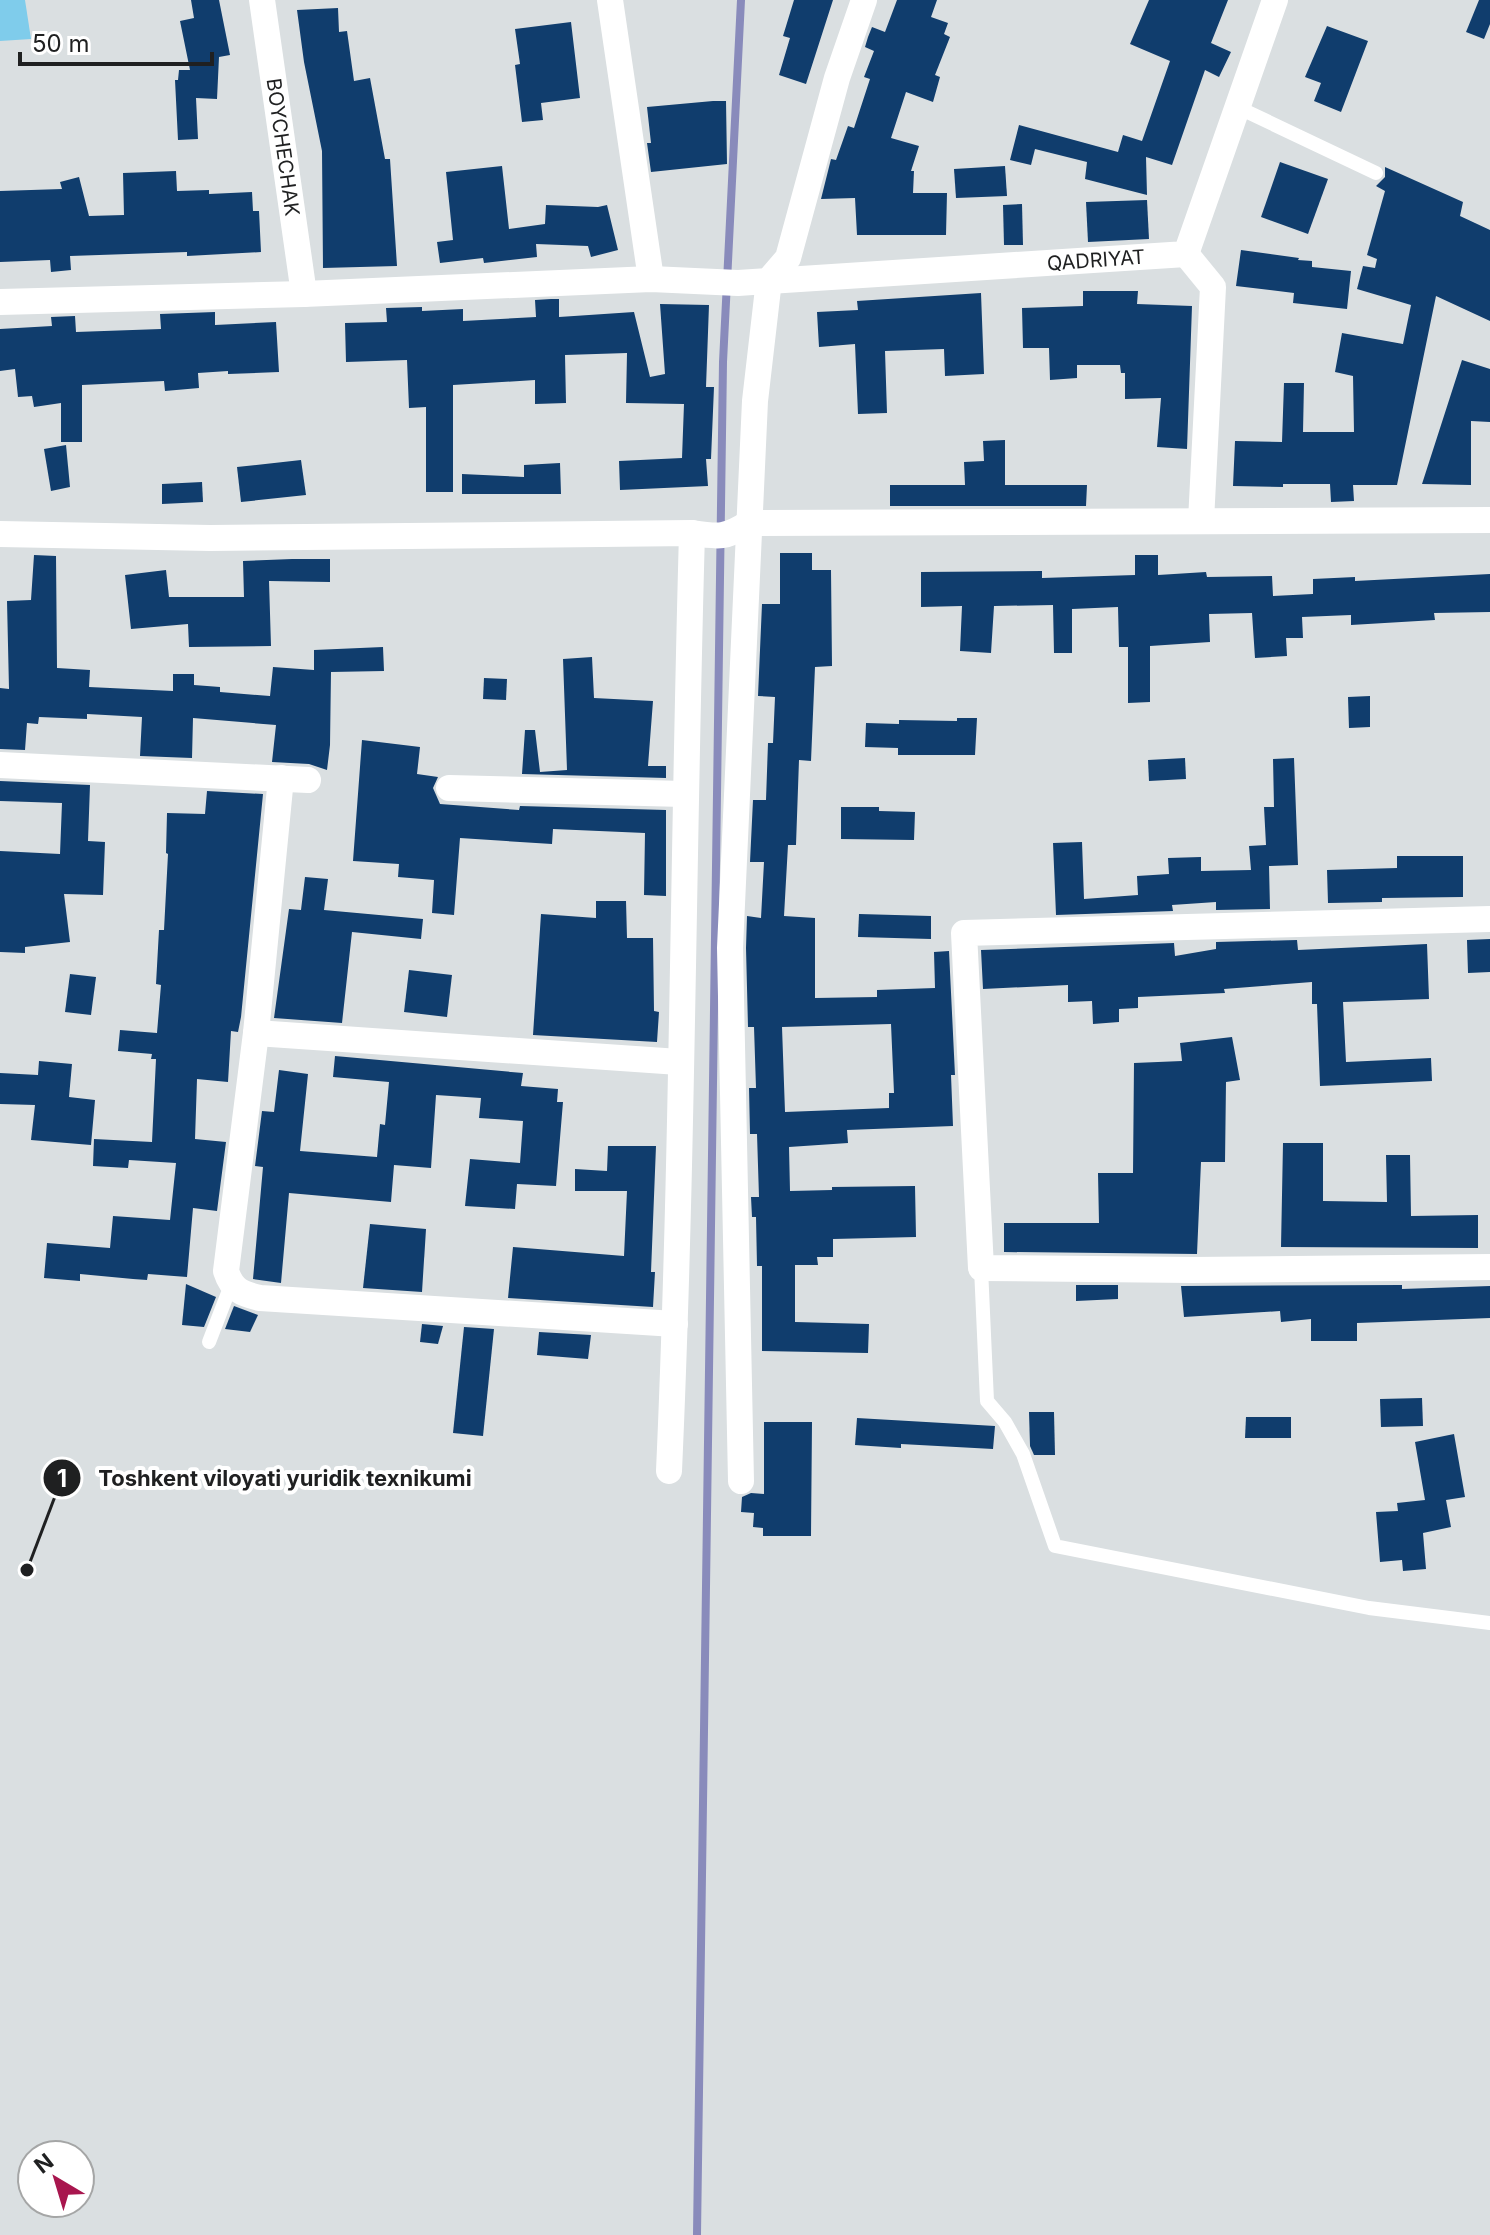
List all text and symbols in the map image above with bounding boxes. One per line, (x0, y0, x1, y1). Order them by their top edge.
scale bar (20, 16, 212, 66)
text: 50 m (32, 29, 90, 58)
street label: BOYCHECHAK (261, 77, 305, 217)
street label: QADRIYAT (1046, 245, 1146, 275)
callout: Toshkent viloyati yuridik texnikumi (42, 1455, 488, 1501)
text: 1 (57, 1464, 67, 1493)
text: Toshkent viloyati yuridik texnikumi (98, 1465, 472, 1491)
north arrow (16, 2139, 96, 2219)
text: N (29, 2148, 58, 2179)

